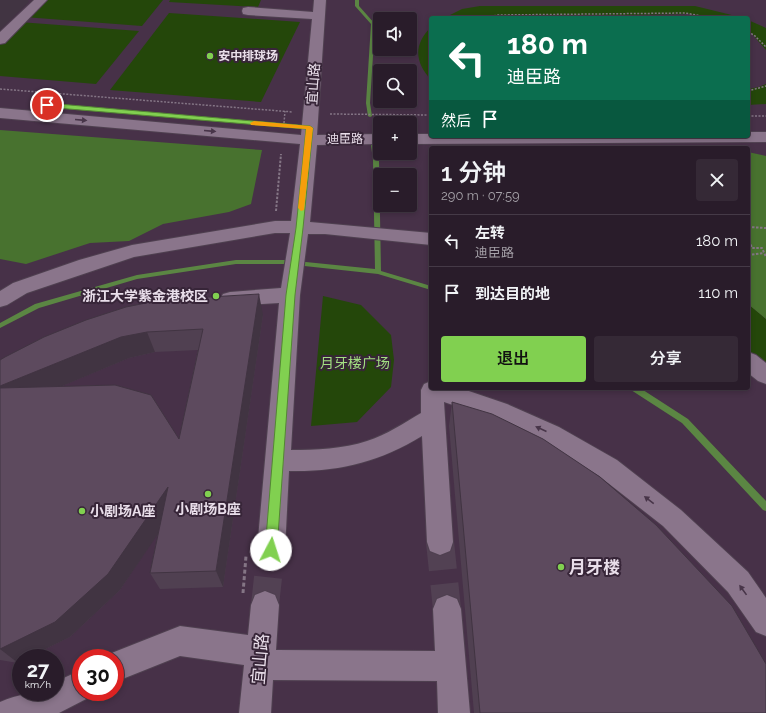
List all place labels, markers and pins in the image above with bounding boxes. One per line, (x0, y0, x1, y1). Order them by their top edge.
place label: 安中排球场 (218, 49, 278, 63)
marker: 安中排球场 (205, 51, 215, 61)
pin (30, 88, 64, 122)
place label: 浙江大学紫金港校区 (82, 288, 208, 304)
marker: 浙江大学紫金港校区 (211, 291, 221, 301)
marker: 小剧场B座 (203, 489, 213, 499)
place label: 小剧场B座 (175, 501, 241, 517)
place label: 小剧场A座 (90, 503, 155, 519)
marker: 小剧场A座 (77, 506, 87, 516)
place label: 月牙楼 (569, 557, 620, 577)
marker: 月牙楼 (556, 562, 566, 572)

